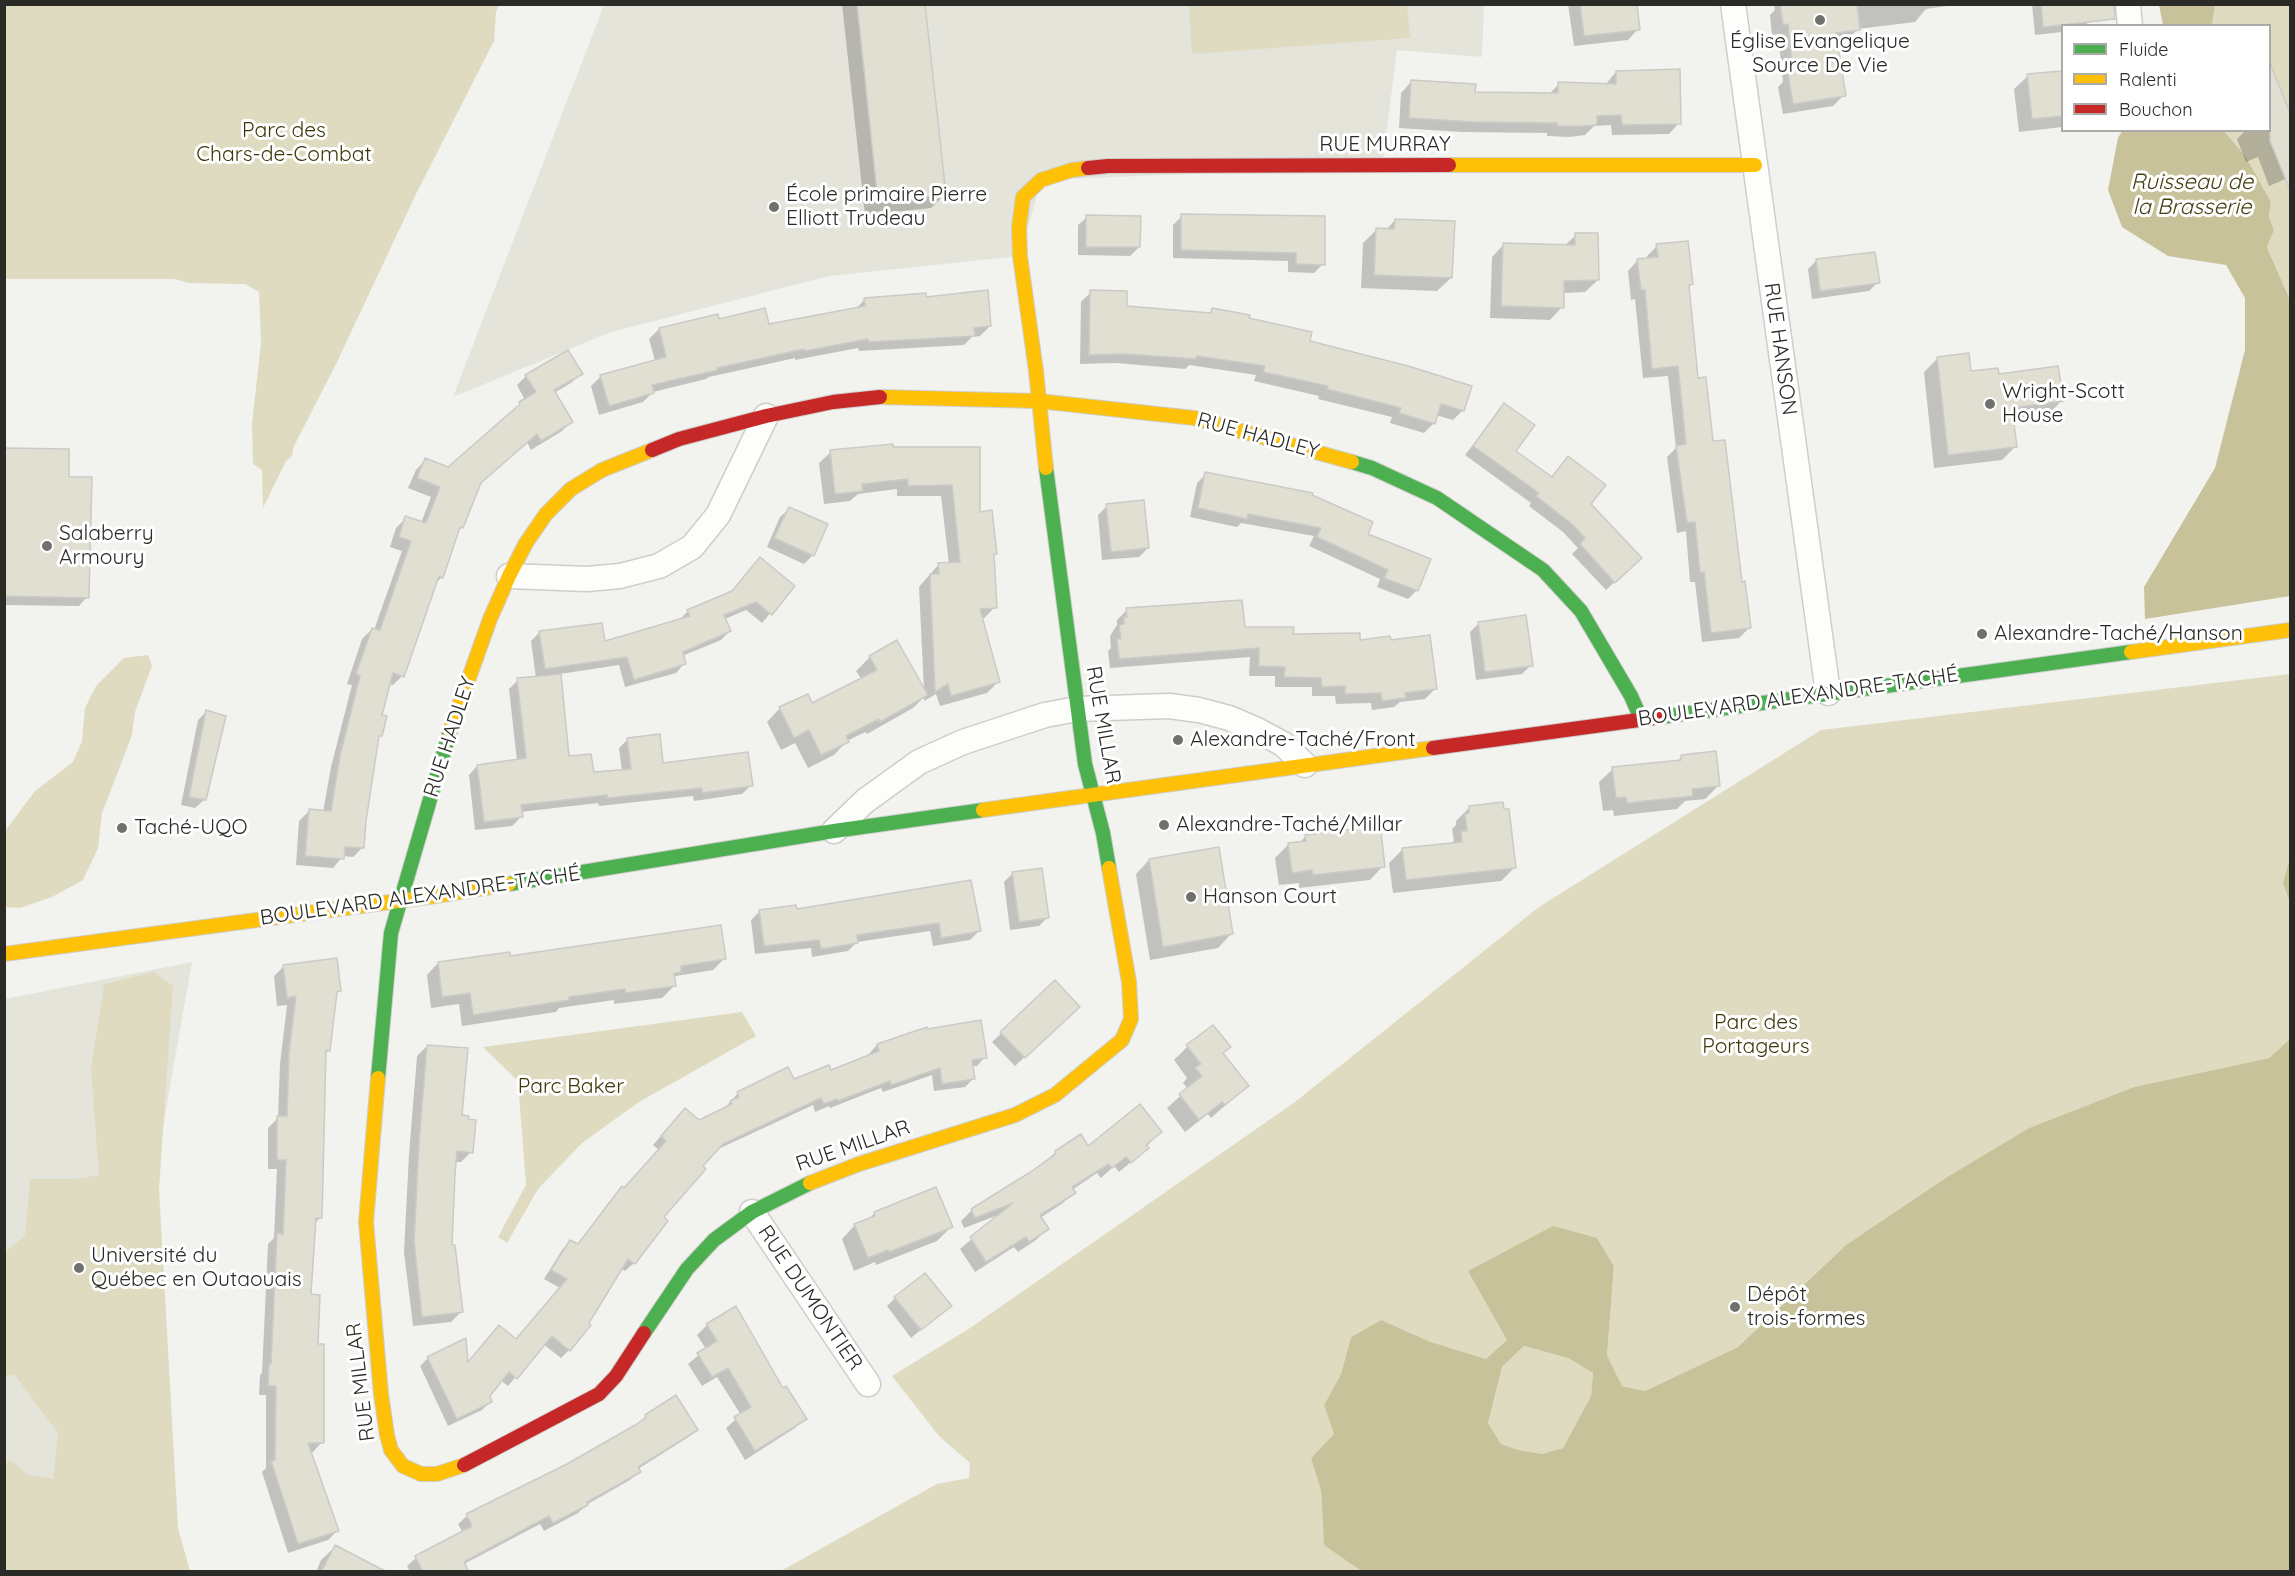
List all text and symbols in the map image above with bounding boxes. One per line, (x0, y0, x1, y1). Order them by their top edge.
marker: Église Evangelique Source De Vie (1813, 13, 1827, 27)
legend (2061, 24, 2271, 132)
place label: Église Evangelique Source De Vie (1730, 29, 1910, 79)
text: Fluide (2119, 38, 2168, 61)
text: Ralenti (2119, 68, 2177, 91)
text: Bouchon (2119, 98, 2193, 121)
park label: Parc des Chars-de-Combat (196, 118, 372, 168)
street label: RUE MURRAY (1319, 132, 1451, 158)
water label: Ruisseau de la Brasserie (2131, 169, 2253, 220)
place label: École primaire Pierre Elliott Trudeau (786, 182, 987, 232)
marker: École primaire Pierre Elliott Trudeau (767, 200, 781, 214)
street label: RUE HANSON (1758, 281, 1802, 417)
place label: Wright-Scott House (2002, 379, 2125, 429)
marker: Wright-Scott House (1983, 397, 1997, 411)
street label: RUE HADLEY (1194, 408, 1322, 464)
place label: Salaberry Armoury (59, 521, 154, 571)
marker: Salaberry Armoury (40, 539, 54, 553)
place label: Alexandre-Taché/Hanson (1994, 621, 2243, 647)
marker: Alexandre-Taché/Hanson (1975, 627, 1989, 641)
street label: BOULEVARD ALEXANDRE-TACHÉ (1636, 662, 1960, 732)
street label: RUE MILLAR (1080, 664, 1126, 786)
street label: RUE HADLEY (419, 674, 481, 800)
place label: Alexandre-Taché/Front (1190, 727, 1416, 753)
marker: Alexandre-Taché/Front (1171, 733, 1185, 747)
place label: Alexandre-Taché/Millar (1176, 812, 1403, 838)
place label: Taché-UQO (134, 815, 248, 841)
marker: Alexandre-Taché/Millar (1157, 818, 1171, 832)
marker: Taché-UQO (115, 821, 129, 835)
street label: BOULEVARD ALEXANDRE-TACHÉ (258, 861, 582, 931)
place label: Hanson Court (1203, 884, 1337, 910)
marker: Hanson Court (1184, 890, 1198, 904)
park label: Parc des Portageurs (1702, 1010, 1810, 1060)
park label: Parc Baker (518, 1074, 624, 1100)
street label: RUE MILLAR (793, 1115, 913, 1177)
street label: RUE DUMONTIER (752, 1221, 868, 1375)
place label: Université du Québec en Outaouais (91, 1243, 302, 1293)
marker: Université du Québec en Outaouais (72, 1261, 86, 1275)
place label: Dépôt trois-formes (1747, 1282, 1865, 1332)
marker: Dépôt trois-formes (1728, 1300, 1742, 1314)
street label: RUE MILLAR (341, 1321, 381, 1443)

